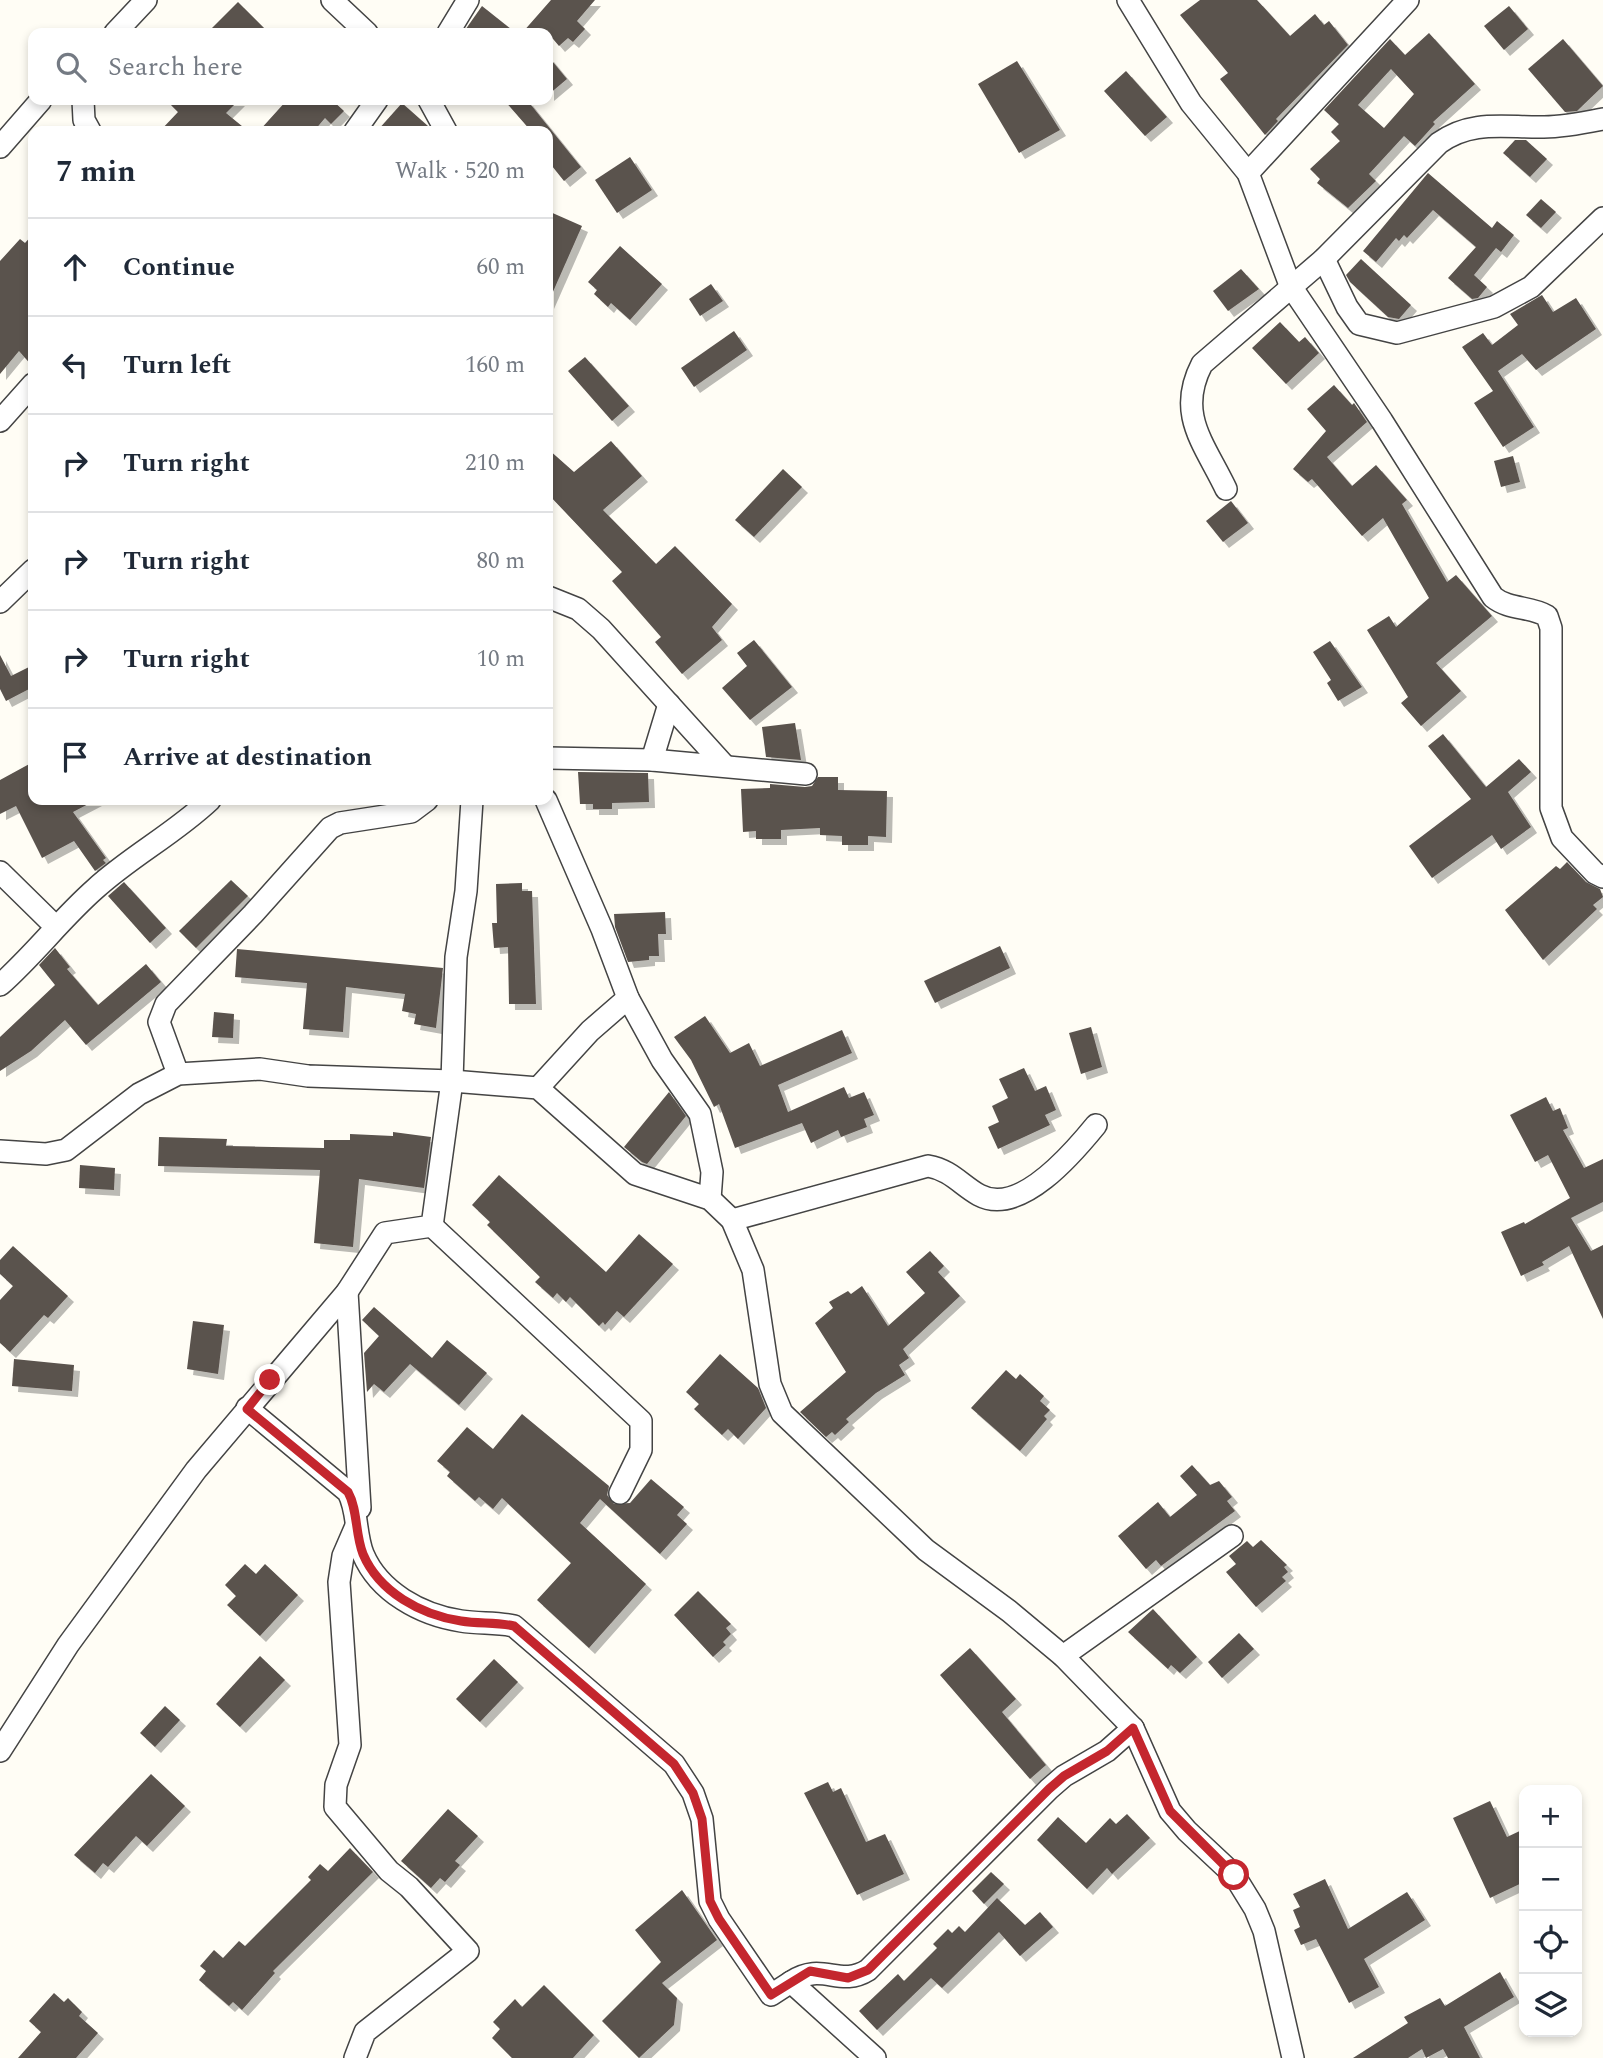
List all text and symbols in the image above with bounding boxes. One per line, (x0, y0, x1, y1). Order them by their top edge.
search box (28, 28, 553, 105)
text: Search here (108, 47, 243, 87)
icon: search (52, 48, 90, 86)
text: 7 min (56, 149, 136, 195)
text: Walk · 520 m (395, 154, 525, 189)
text: Continue (123, 247, 235, 287)
icon: ahead (56, 248, 94, 286)
text: 60 m (476, 250, 525, 285)
text: Turn left (123, 345, 231, 385)
icon: left (56, 346, 94, 384)
text: 160 m (465, 348, 525, 383)
text: Turn right (123, 443, 250, 483)
icon: right (56, 444, 94, 482)
text: 210 m (465, 446, 525, 481)
text: Turn right (123, 541, 250, 581)
icon: right (56, 542, 94, 580)
text: 80 m (476, 544, 525, 579)
text: Turn right (123, 639, 250, 679)
icon: right (56, 640, 94, 678)
text: 10 m (476, 642, 525, 677)
text: Arrive at destination (123, 737, 372, 777)
icon: arrive (56, 738, 94, 776)
route end (254, 1364, 285, 1395)
map controls (1519, 1785, 1582, 2037)
button: + (1519, 1785, 1582, 1848)
button: − (1519, 1848, 1582, 1911)
route start (1218, 1859, 1249, 1890)
button: locate (1519, 1911, 1582, 1974)
button: layers (1519, 1974, 1582, 2037)

